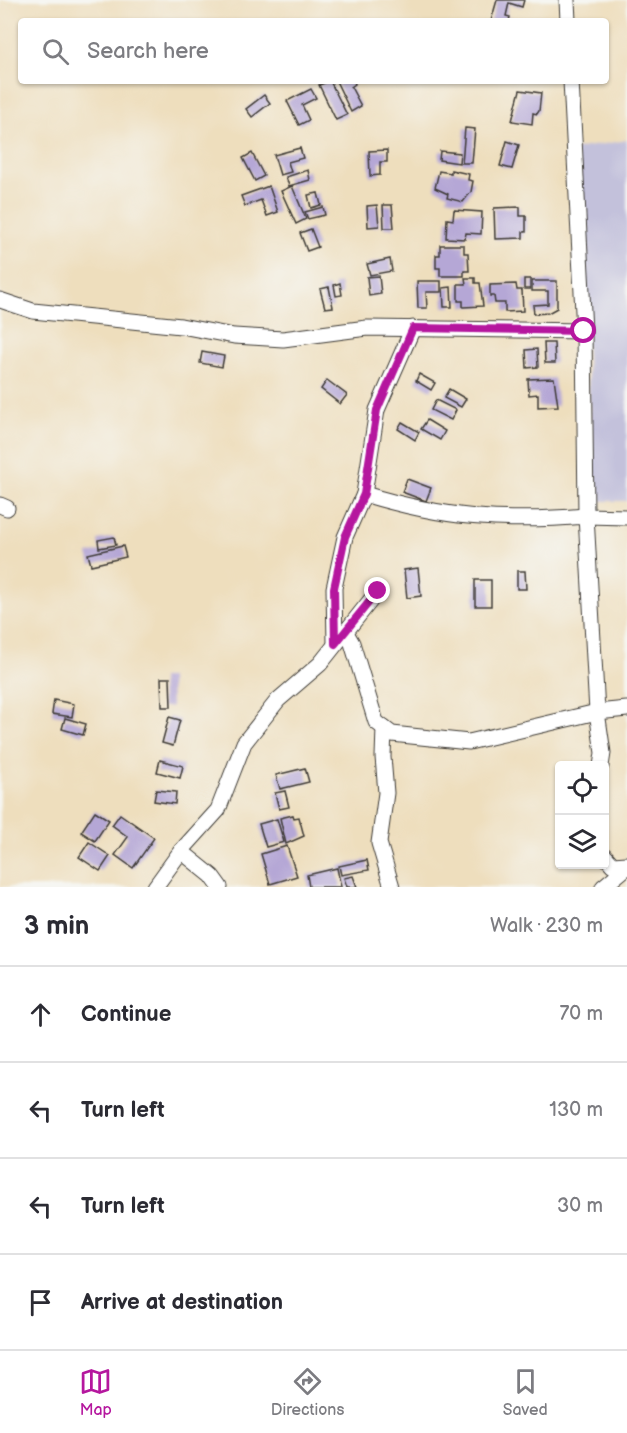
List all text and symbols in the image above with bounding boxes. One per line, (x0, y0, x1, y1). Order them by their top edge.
search box (18, 18, 609, 84)
icon: search (39, 35, 72, 68)
text: Search here (87, 38, 209, 65)
route start (570, 317, 596, 343)
route end (364, 577, 390, 603)
map controls (555, 761, 609, 869)
button: locate (555, 761, 609, 815)
button: layers (555, 815, 609, 869)
text: 3 min (24, 911, 89, 942)
text: Walk · 230 m (490, 914, 603, 938)
icon: ahead (24, 998, 57, 1031)
text: Continue (81, 1001, 171, 1028)
text: 70 m (559, 1002, 603, 1026)
icon: left (24, 1094, 57, 1127)
text: Turn left (81, 1097, 165, 1124)
text: 130 m (549, 1098, 603, 1122)
icon: left (24, 1190, 57, 1223)
text: Turn left (81, 1193, 165, 1220)
text: 30 m (557, 1194, 603, 1218)
icon: arrive (24, 1286, 57, 1319)
text: Arrive at destination (81, 1289, 283, 1316)
tab: Map (79, 1365, 112, 1420)
tab: Directions (271, 1365, 344, 1420)
tab: Saved (503, 1365, 548, 1420)

